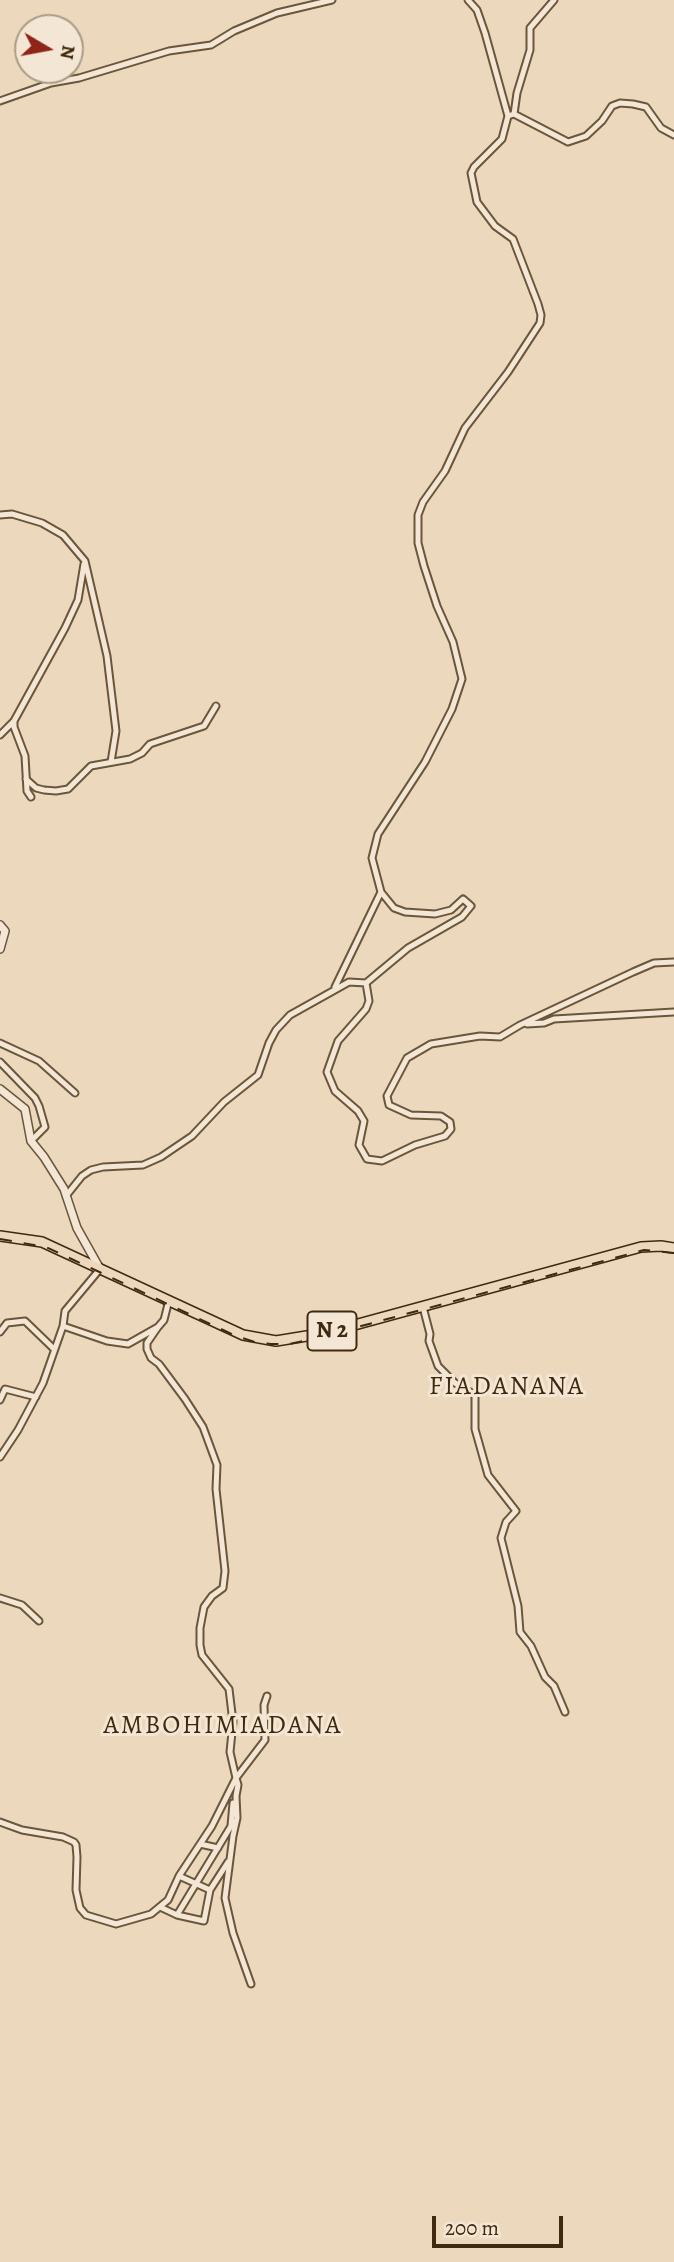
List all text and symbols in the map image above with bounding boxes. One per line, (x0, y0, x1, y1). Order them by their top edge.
north arrow (14, 14, 84, 84)
text: N (54, 43, 82, 61)
road number: N 2 (308, 1312, 356, 1350)
district label: FIADANANA (430, 1372, 584, 1404)
district label: AMBOHIMIADANA (105, 1711, 341, 1743)
scale bar (436, 2202, 567, 2246)
text: 200 m (445, 2214, 499, 2242)

